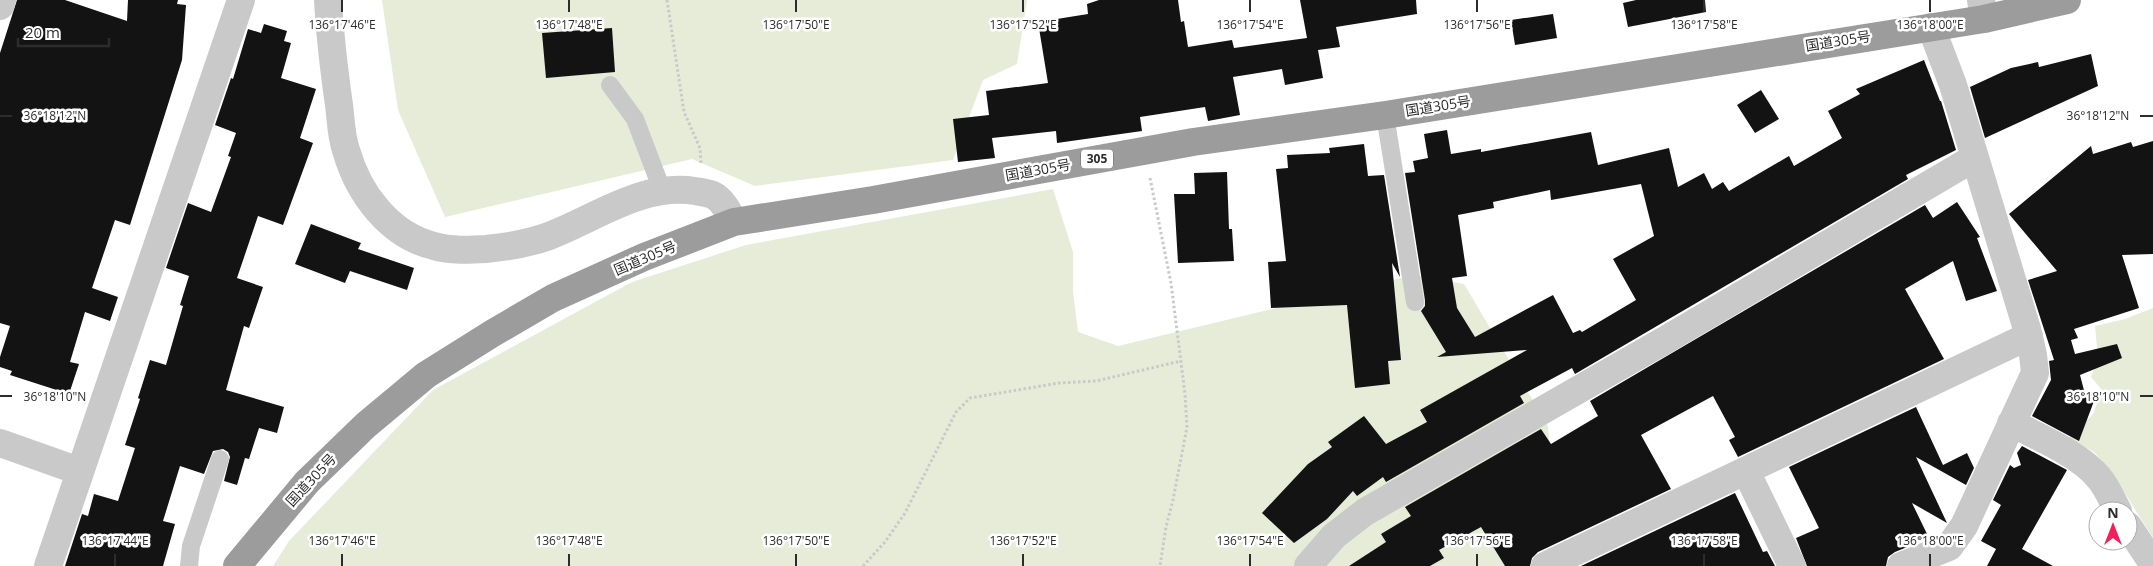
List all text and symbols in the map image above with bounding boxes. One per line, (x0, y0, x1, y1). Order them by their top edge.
scale bar (18, 15, 109, 47)
text: 136°17'46"E (308, 16, 376, 33)
text: 136°17'48"E (535, 16, 603, 33)
text: 136°17'50"E (762, 16, 830, 33)
text: 136°17'52"E (989, 16, 1057, 33)
text: 136°17'54"E (1216, 16, 1284, 33)
text: 136°17'56"E (1443, 16, 1511, 33)
text: 136°17'58"E (1670, 16, 1738, 33)
text: 136°18'00"E (1896, 16, 1964, 33)
text: 20 m (25, 22, 60, 42)
street label: 国道305号 (1804, 26, 1872, 55)
street label: 国道305号 (1404, 91, 1472, 120)
text: 36°18'12"N (24, 107, 86, 124)
text: 36°18'12"N (2067, 107, 2129, 124)
road number: 305 (1081, 150, 1113, 168)
street label: 国道305号 (1004, 154, 1072, 185)
street label: 国道305号 (611, 236, 679, 279)
text: 36°18'10"N (24, 388, 86, 405)
text: 36°18'10"N (2067, 388, 2129, 405)
street label: 国道305号 (281, 449, 340, 510)
north arrow (2088, 501, 2138, 551)
text: N (2107, 503, 2119, 522)
text: 136°17'44"E (81, 532, 149, 549)
text: 136°17'46"E (308, 532, 376, 549)
text: 136°17'48"E (535, 532, 603, 549)
text: 136°17'50"E (762, 532, 830, 549)
text: 136°17'52"E (989, 532, 1057, 549)
text: 136°17'54"E (1216, 532, 1284, 549)
text: 136°17'56"E (1443, 532, 1511, 549)
text: 136°17'58"E (1670, 532, 1738, 549)
text: 136°18'00"E (1896, 532, 1964, 549)

